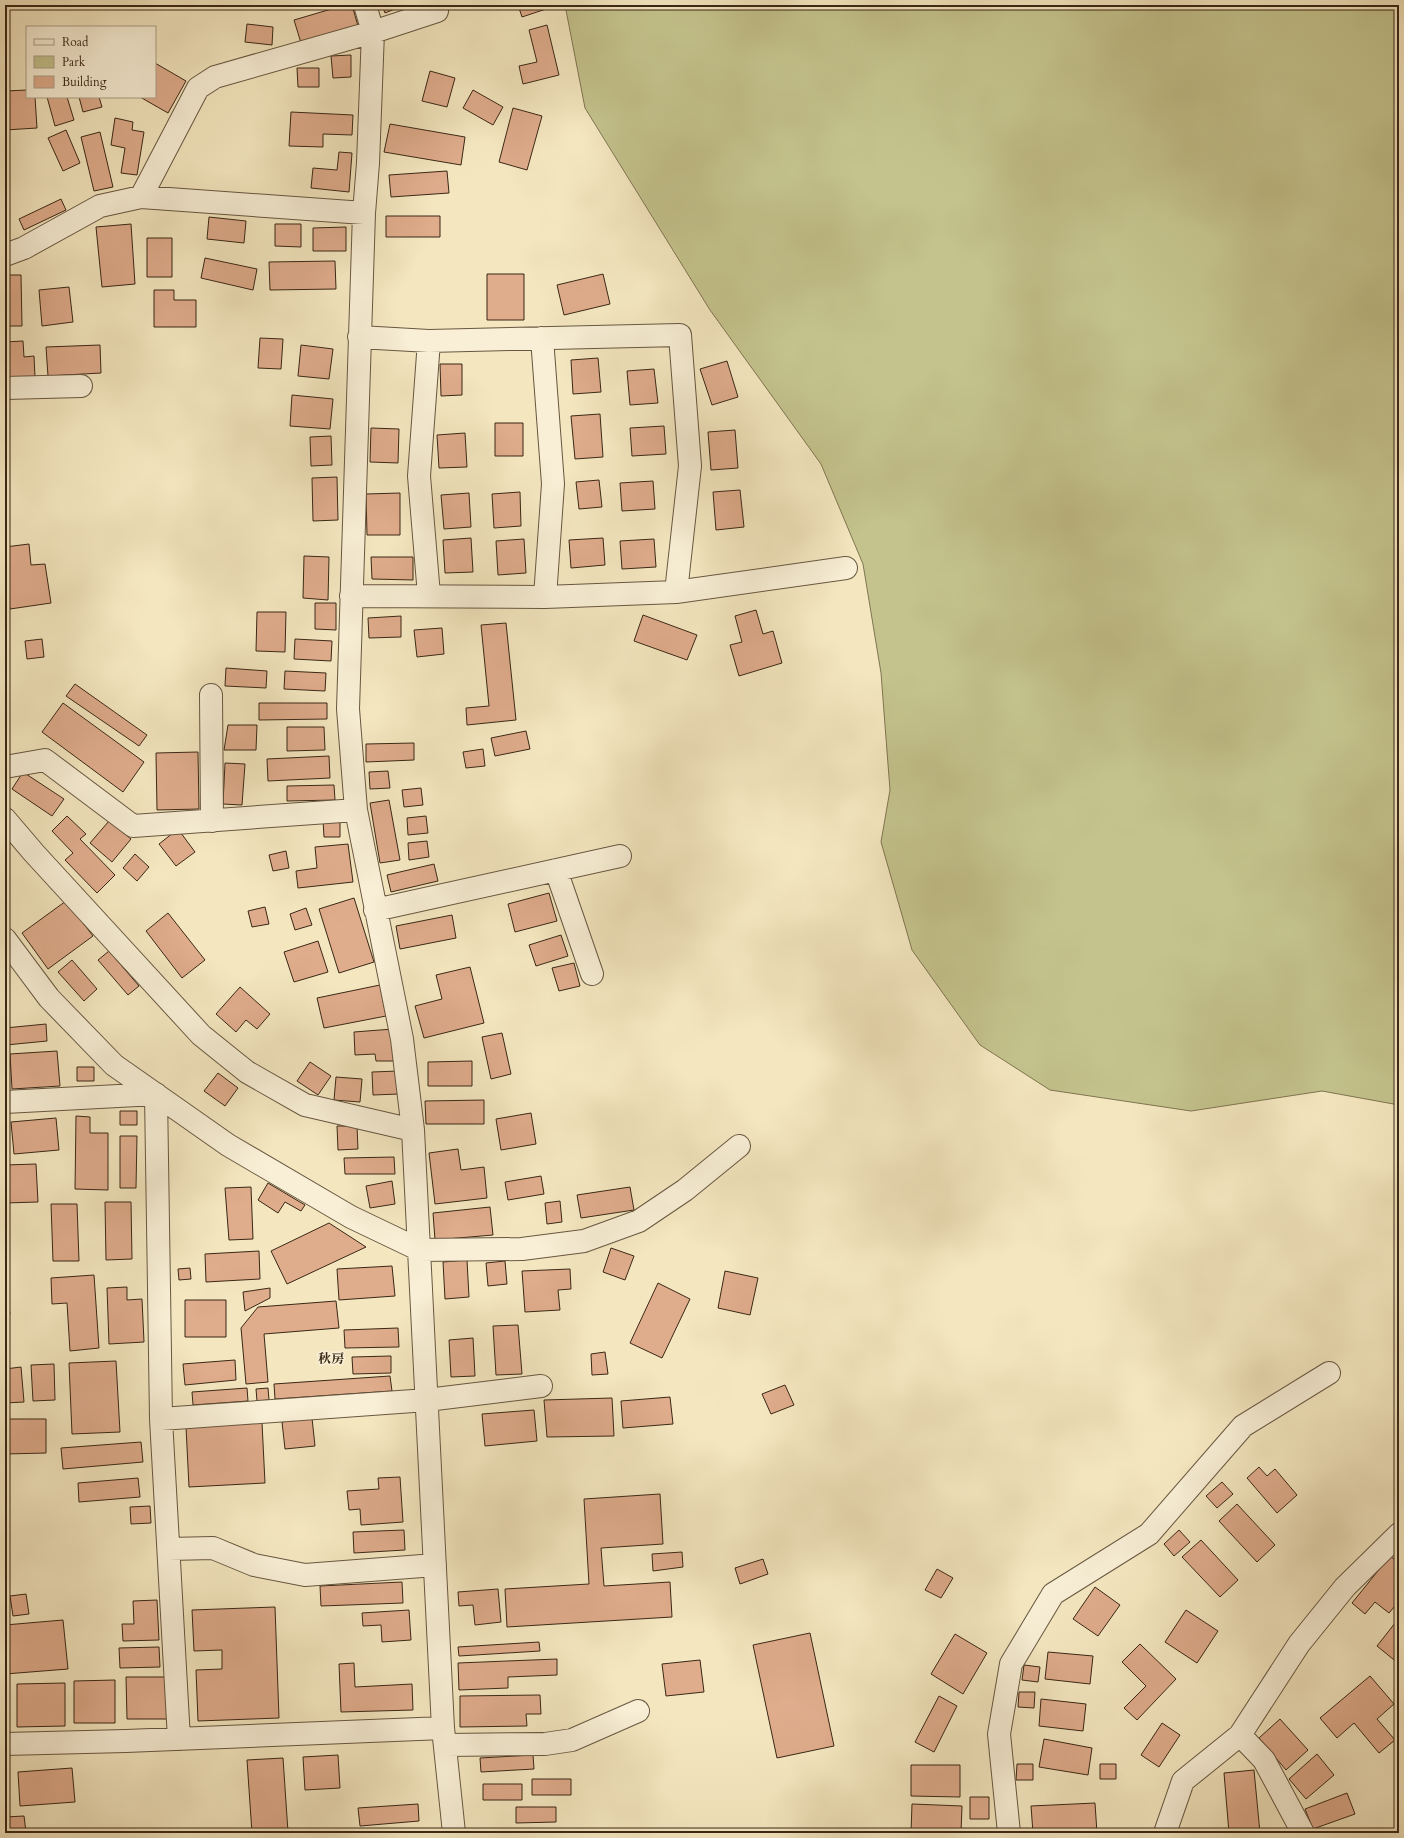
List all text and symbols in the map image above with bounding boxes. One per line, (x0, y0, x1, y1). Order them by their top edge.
legend (26, 26, 156, 98)
text: Road (62, 34, 89, 50)
text: Park (62, 54, 86, 70)
text: Building (62, 74, 107, 90)
district label: 秋房 (318, 1350, 344, 1368)

